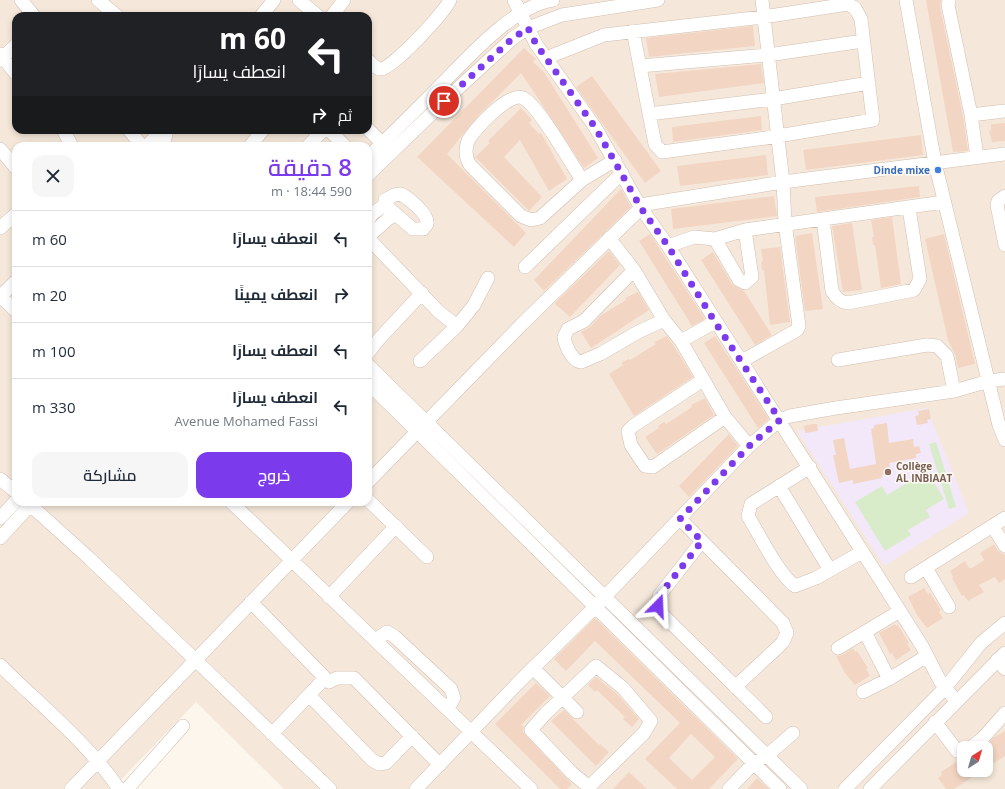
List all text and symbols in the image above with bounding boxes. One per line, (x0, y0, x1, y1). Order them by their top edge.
text: 60 m (219, 19, 286, 57)
icon: left (300, 28, 352, 80)
text: انعطف يسارًا (193, 59, 286, 83)
pin (427, 84, 461, 118)
icon: arrive (433, 90, 455, 112)
icon: right (308, 104, 330, 126)
text: ثم (338, 105, 352, 125)
text: 8 دقيقة (268, 150, 352, 183)
button: close (32, 155, 74, 197)
place label: Dinde mixe (874, 163, 930, 177)
marker: Dinde mixe (933, 165, 943, 175)
text: 590 m · 18:44 (271, 182, 352, 200)
text: انعطف يسارًا (232, 228, 318, 248)
icon: left (330, 228, 352, 250)
text: 60 m (32, 229, 67, 249)
text: انعطف يمينًا (234, 284, 318, 304)
icon: right (330, 284, 352, 306)
text: 20 m (32, 285, 67, 305)
text: انعطف يسارًا (232, 340, 318, 360)
icon: left (330, 340, 352, 362)
text: 100 m (32, 341, 76, 361)
text: انعطف يسارًا (232, 387, 318, 407)
icon: left (330, 396, 352, 418)
text: 330 m (32, 397, 76, 417)
text: Avenue Mohamed Fassi (174, 412, 318, 430)
button: مشاركة (32, 452, 188, 498)
button: خروج (196, 452, 352, 498)
place label: Collège AL INBIAAT (896, 459, 952, 485)
marker: Collège AL INBIAAT (883, 467, 893, 477)
position arrow (637, 585, 679, 627)
north arrow (957, 741, 993, 777)
map controls (957, 741, 993, 777)

